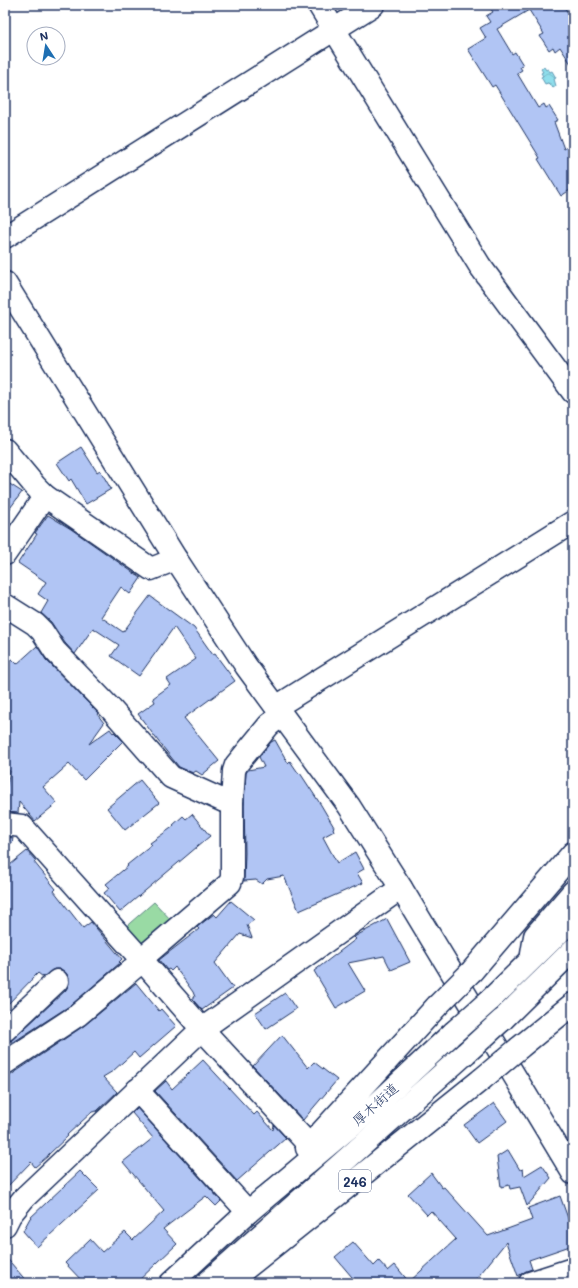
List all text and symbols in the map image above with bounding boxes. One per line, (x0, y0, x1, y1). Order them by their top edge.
north arrow (26, 26, 66, 66)
text: N (38, 28, 49, 44)
street label: 厚木街道 (348, 1078, 402, 1130)
road number: 246 (339, 1170, 371, 1192)

